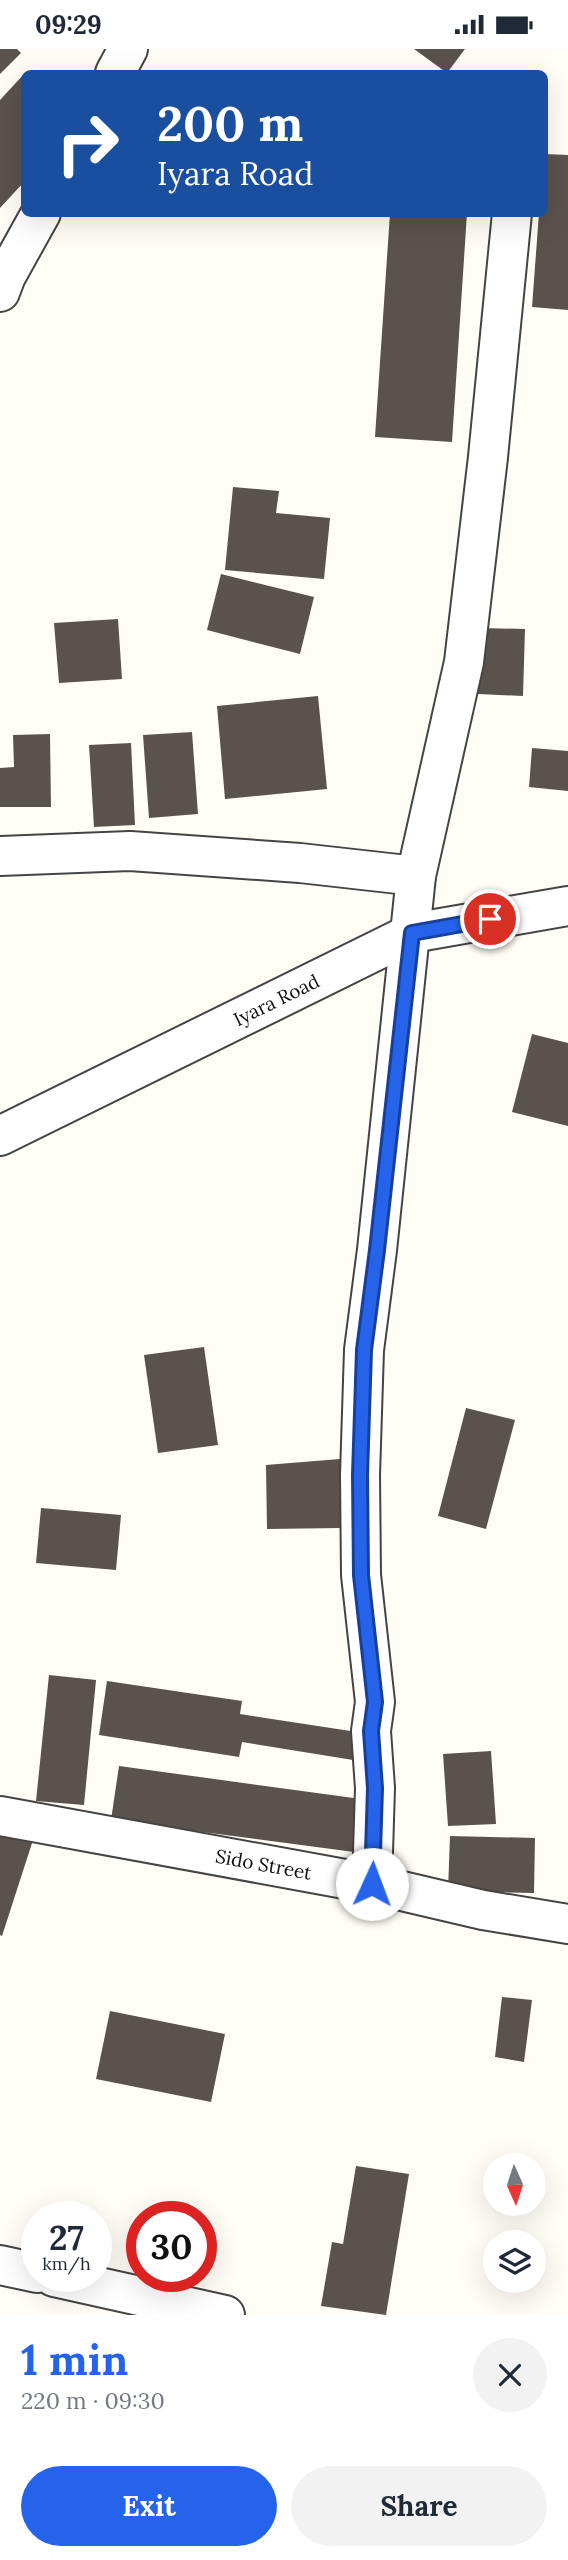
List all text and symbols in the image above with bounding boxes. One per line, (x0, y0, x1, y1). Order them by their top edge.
text: 09:29 (35, 8, 102, 41)
text: 200 m (157, 92, 303, 154)
icon: right (42, 98, 133, 189)
text: Iyara Road (157, 153, 313, 194)
pin (460, 889, 520, 949)
icon: arrive (471, 900, 509, 938)
street label: Iyara Road (229, 969, 323, 1031)
street label: Sido Street (214, 1844, 314, 1885)
position arrow (335, 1847, 409, 1921)
north arrow (483, 2153, 546, 2215)
map controls (483, 2153, 546, 2293)
speed limit sign: 30 (126, 2201, 217, 2292)
text: 27 (49, 2215, 84, 2260)
button: layers (483, 2230, 546, 2293)
text: km/h (42, 2252, 91, 2275)
text: 1 min (21, 2333, 128, 2387)
button: close (473, 2338, 547, 2412)
text: 220 m · 09:30 (21, 2386, 165, 2415)
button: Exit (21, 2466, 277, 2546)
button: Share (291, 2466, 547, 2546)

